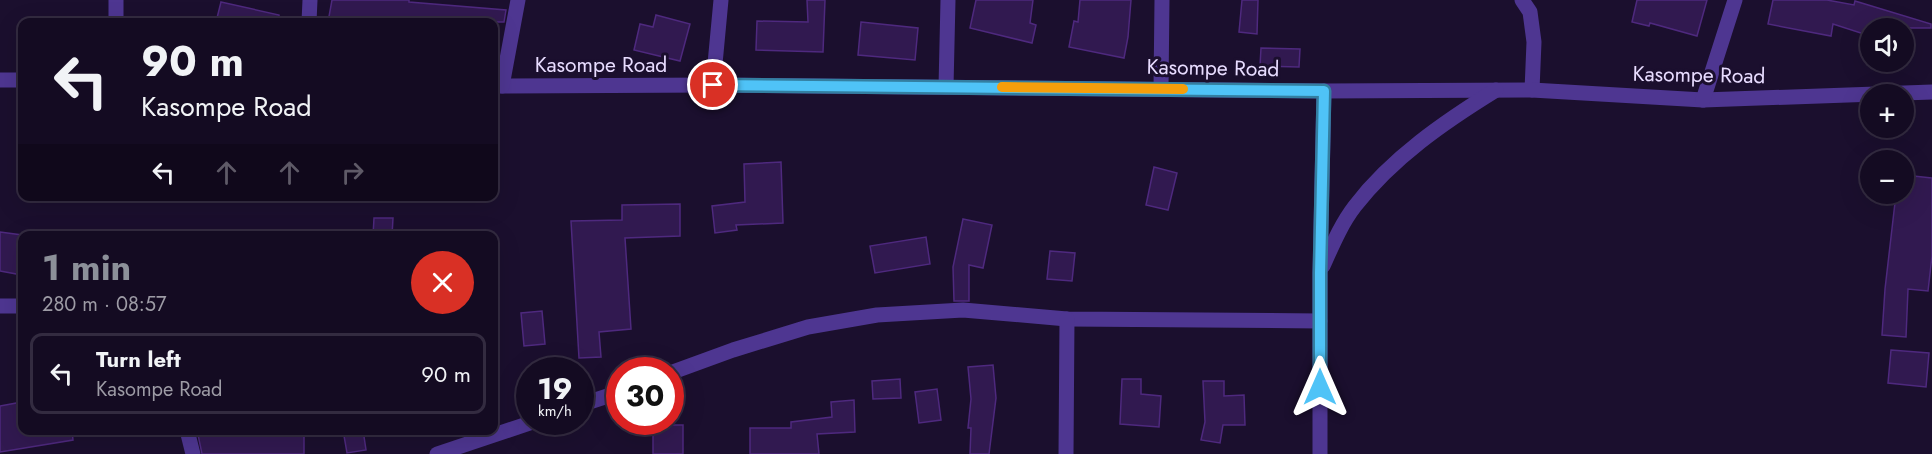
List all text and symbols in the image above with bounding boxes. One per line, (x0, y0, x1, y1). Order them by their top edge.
map controls (1860, 18, 1914, 204)
button: sound (1860, 18, 1914, 72)
text: 90 m (141, 31, 244, 92)
icon: left (42, 42, 120, 120)
street label: Kasompe Road (535, 50, 667, 80)
street label: Kasompe Road (1146, 52, 1280, 84)
pin (687, 59, 738, 110)
street label: Kasompe Road (1632, 59, 1766, 91)
icon: arrive (696, 68, 729, 101)
button: + (1860, 84, 1914, 138)
text: Kasompe Road (141, 87, 312, 126)
button: − (1860, 150, 1914, 204)
icon: left (147, 156, 180, 189)
icon: ahead (210, 156, 243, 189)
icon: ahead (273, 156, 306, 189)
icon: right (336, 156, 369, 189)
text: 1 min (42, 241, 131, 293)
button: close (411, 251, 474, 314)
text: 280 m · 08:57 (42, 290, 167, 319)
text: Turn left (96, 343, 181, 375)
position arrow (1288, 355, 1352, 419)
icon: left (45, 357, 78, 390)
speed limit sign: 30 (606, 357, 684, 435)
text: 90 m (421, 358, 471, 390)
text: 19 (537, 367, 573, 410)
text: Kasompe Road (96, 375, 222, 404)
text: km/h (538, 400, 572, 422)

